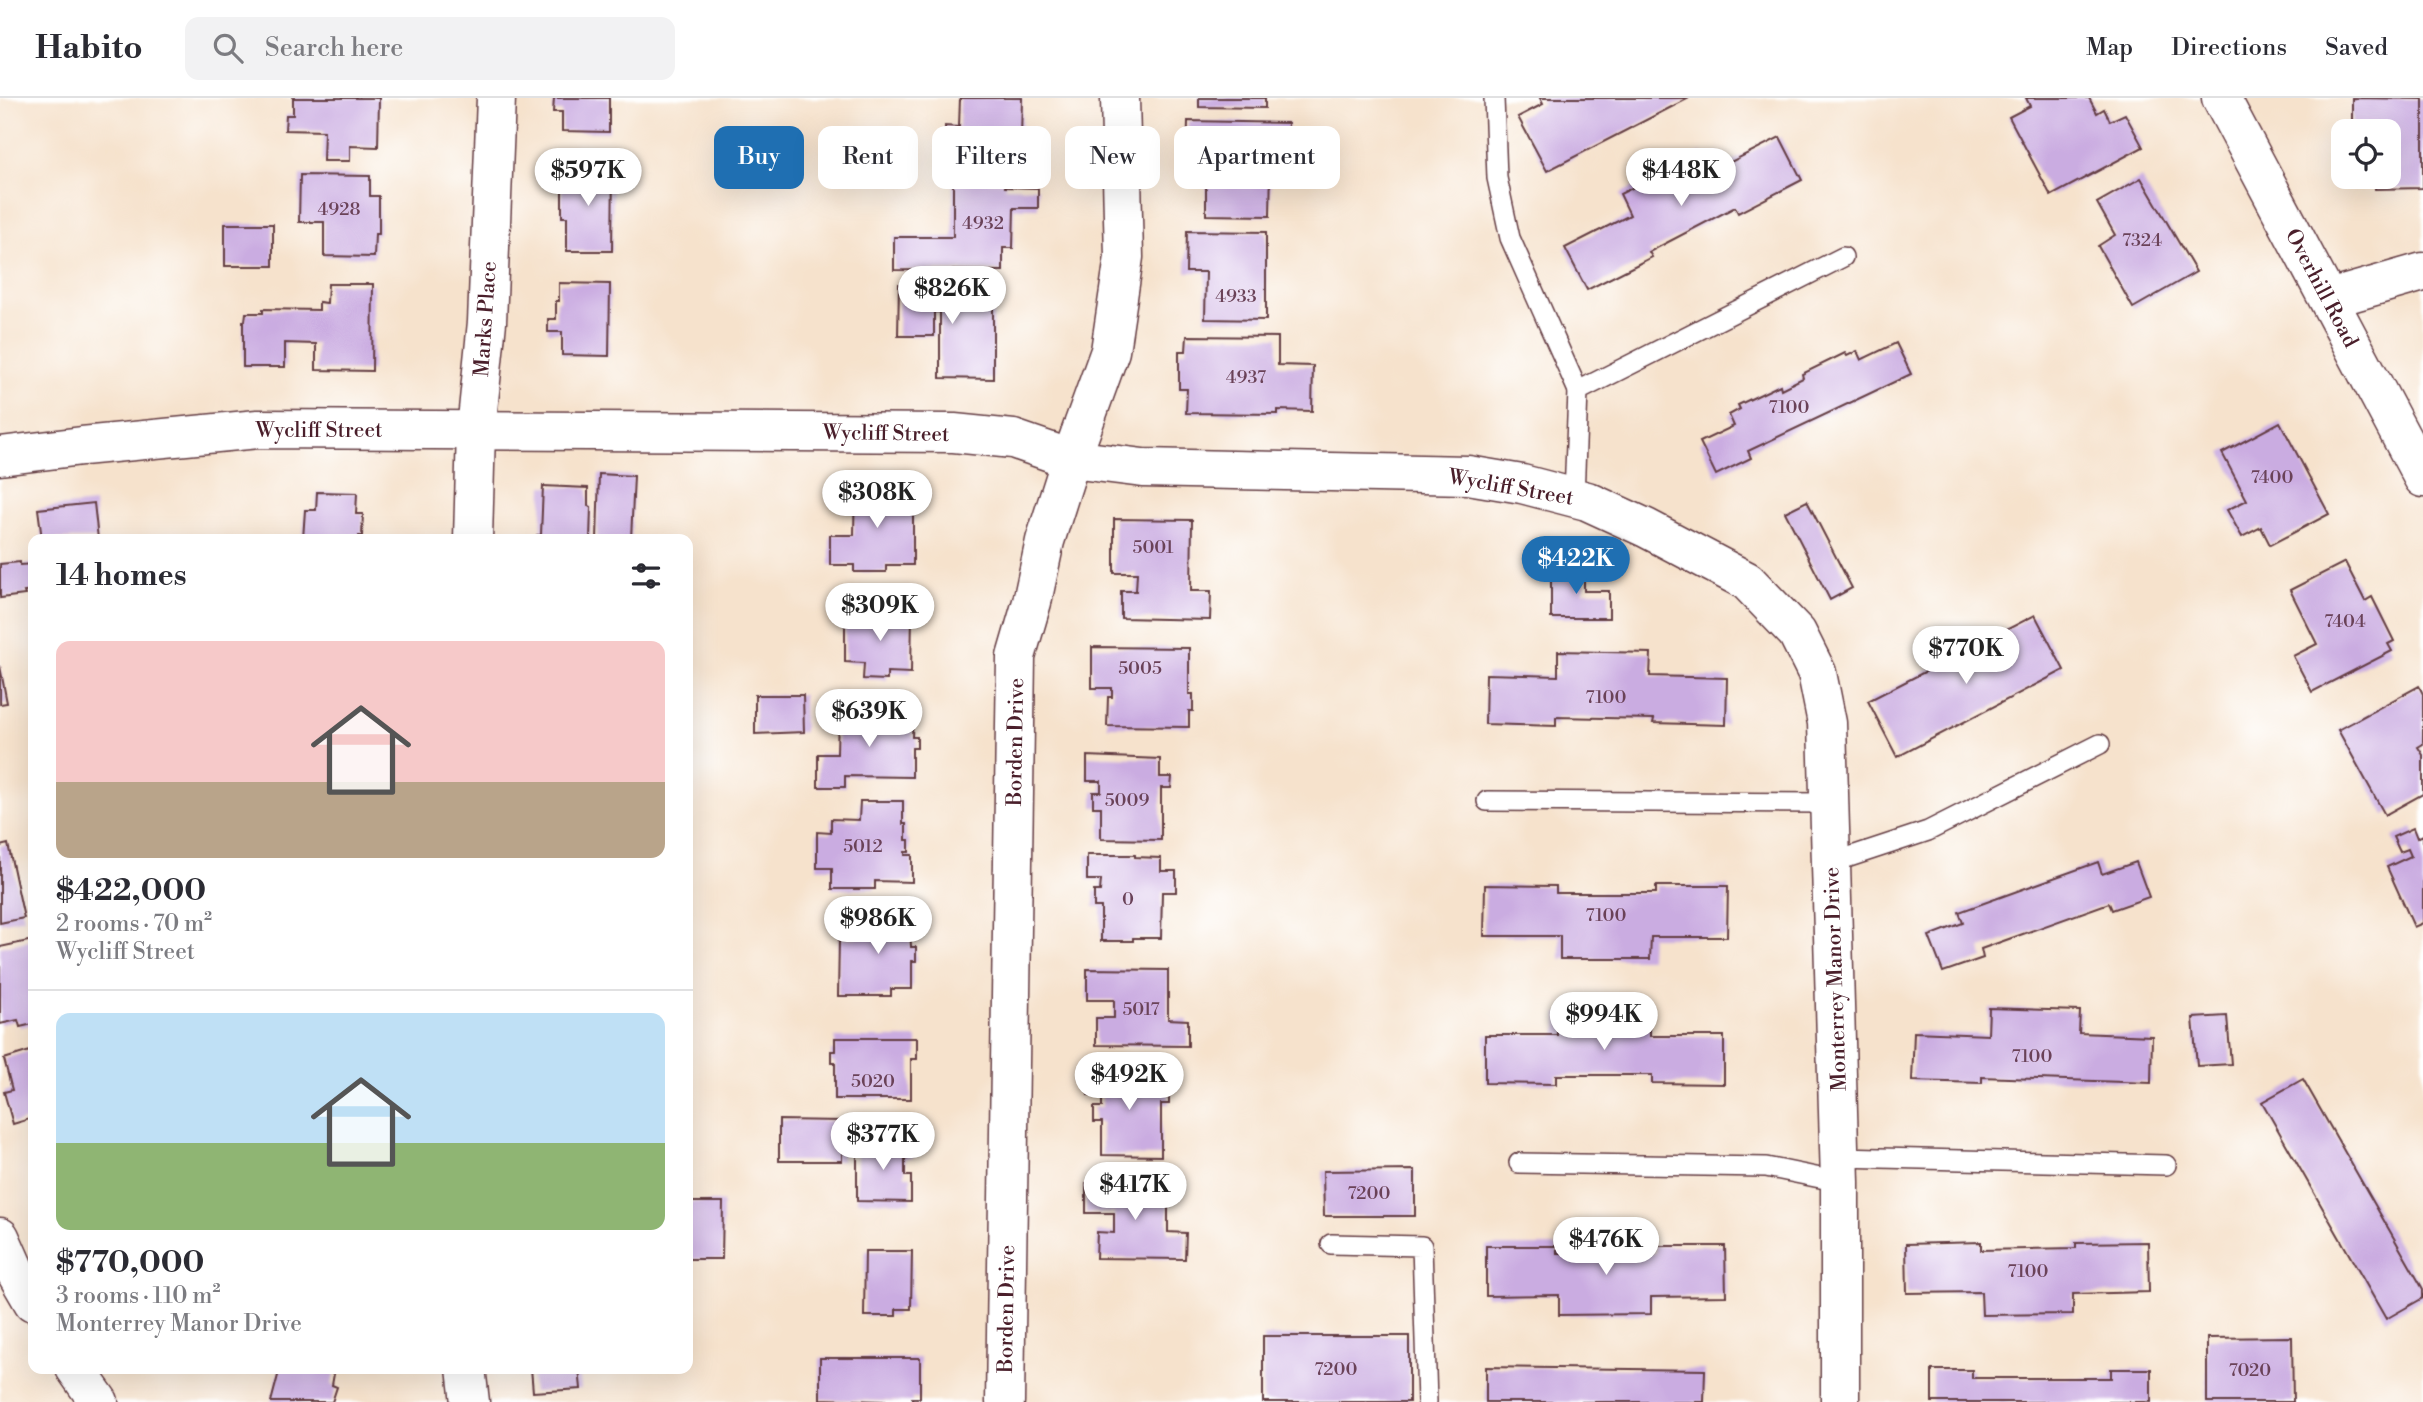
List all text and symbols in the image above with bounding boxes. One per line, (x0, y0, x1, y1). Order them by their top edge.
search box (185, 17, 675, 80)
text: Habito (35, 28, 143, 69)
icon: search (209, 29, 247, 67)
text: Search here (265, 32, 404, 64)
text: Map (2086, 33, 2133, 63)
text: Directions (2171, 33, 2287, 63)
text: Saved (2325, 33, 2388, 63)
map controls (2331, 119, 2401, 189)
button: locate (2331, 119, 2401, 189)
chip: Buy (714, 126, 804, 189)
chip: Rent (818, 126, 918, 189)
chip: Filters (932, 126, 1051, 189)
chip: New (1065, 126, 1160, 189)
chip: Apartment (1174, 126, 1340, 189)
pin: $597K (539, 148, 637, 208)
pin: $448K (1632, 148, 1730, 208)
text: $597K (551, 157, 625, 185)
text: $448K (1642, 157, 1720, 185)
house number: 4928 (318, 198, 360, 221)
house number: 4932 (962, 212, 1004, 235)
street label: Overhill Road (2279, 225, 2363, 352)
house number: 7324 (2122, 229, 2162, 252)
street label: Marks Place (469, 260, 503, 378)
pin: $826K (903, 266, 1001, 326)
text: $826K (914, 275, 990, 303)
house number: 4933 (1215, 285, 1257, 308)
house number: 4937 (1226, 366, 1266, 389)
house number: 7100 (1769, 396, 1809, 419)
street label: Wycliff Street (255, 418, 383, 444)
street label: Wycliff Street (821, 420, 950, 448)
street label: Wycliff Street (1445, 464, 1576, 512)
house number: 7400 (2251, 466, 2293, 489)
pin: $308K (828, 470, 926, 530)
text: $308K (838, 479, 916, 507)
house number: 5001 (1133, 536, 1174, 559)
pin: $422K (1527, 536, 1625, 596)
text: $422K (1538, 545, 1614, 573)
text: 14 homes (56, 557, 187, 595)
icon: filters (627, 557, 665, 595)
pin: $309K (831, 584, 929, 643)
text: $309K (841, 592, 919, 620)
house number: 7404 (2324, 610, 2366, 633)
pin: $770K (1917, 626, 2015, 686)
text: $770K (1928, 635, 2004, 663)
house number: 5005 (1118, 657, 1162, 680)
street label: Borden Drive (1002, 678, 1030, 807)
house number: 7100 (1586, 686, 1626, 709)
icon: home (298, 687, 424, 813)
pin: $639K (820, 690, 918, 749)
text: $639K (831, 698, 907, 726)
house number: 5009 (1105, 789, 1149, 812)
house number: 5012 (843, 835, 883, 858)
street label: Monterrey Manor Drive (1819, 866, 1853, 1092)
text: $422,000 (56, 872, 206, 910)
house number: 0 (1122, 888, 1134, 911)
pin: $986K (829, 896, 927, 956)
house number: 7100 (1586, 904, 1626, 927)
text: $986K (840, 905, 916, 933)
text: 2 rooms · 70 m² (56, 910, 212, 938)
text: Wycliff Street (56, 938, 195, 966)
pin: $994K (1555, 992, 1653, 1052)
house number: 5017 (1122, 998, 1160, 1021)
text: $994K (1566, 1001, 1642, 1029)
house number: 7100 (2012, 1045, 2052, 1068)
pin: $492K (1080, 1052, 1178, 1112)
icon: home (298, 1059, 424, 1185)
text: $492K (1091, 1061, 1167, 1089)
house number: 5020 (851, 1070, 895, 1093)
pin: $377K (834, 1112, 932, 1172)
text: $377K (847, 1121, 919, 1149)
pin: $417K (1086, 1162, 1184, 1222)
text: $417K (1100, 1171, 1170, 1199)
house number: 7200 (1348, 1182, 1391, 1205)
pin: $476K (1557, 1218, 1655, 1277)
text: $476K (1569, 1226, 1643, 1254)
text: $770,000 (56, 1244, 204, 1282)
street label: Borden Drive (993, 1245, 1021, 1374)
house number: 7100 (2008, 1260, 2048, 1283)
text: 3 rooms · 110 m² (56, 1282, 220, 1310)
text: Monterrey Manor Drive (56, 1310, 302, 1338)
house number: 7200 (1315, 1358, 1358, 1381)
house number: 7020 (2229, 1359, 2271, 1382)

